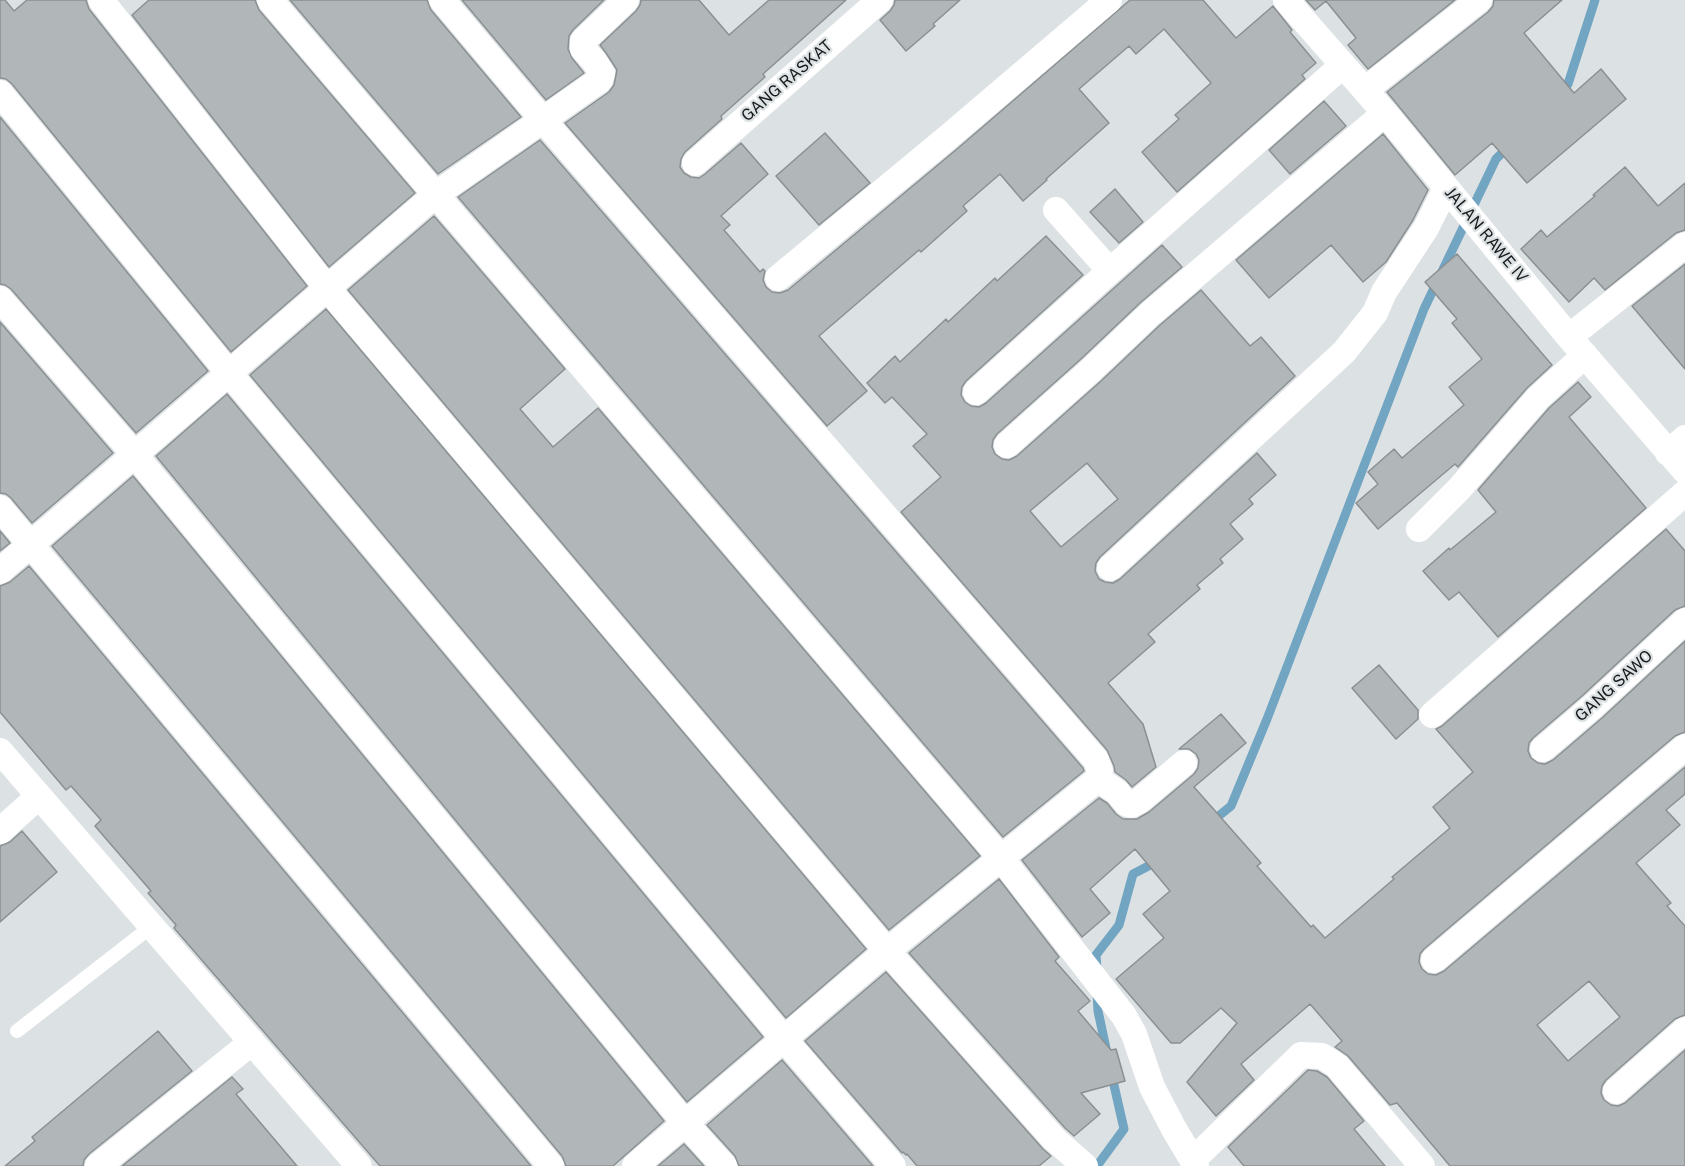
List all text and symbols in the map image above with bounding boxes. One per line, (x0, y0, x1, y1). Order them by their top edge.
street label: GANG RASKAT (738, 36, 836, 126)
street label: JALAN RAWE IV (1441, 183, 1531, 287)
street label: GANG SAWO (1571, 646, 1657, 726)

